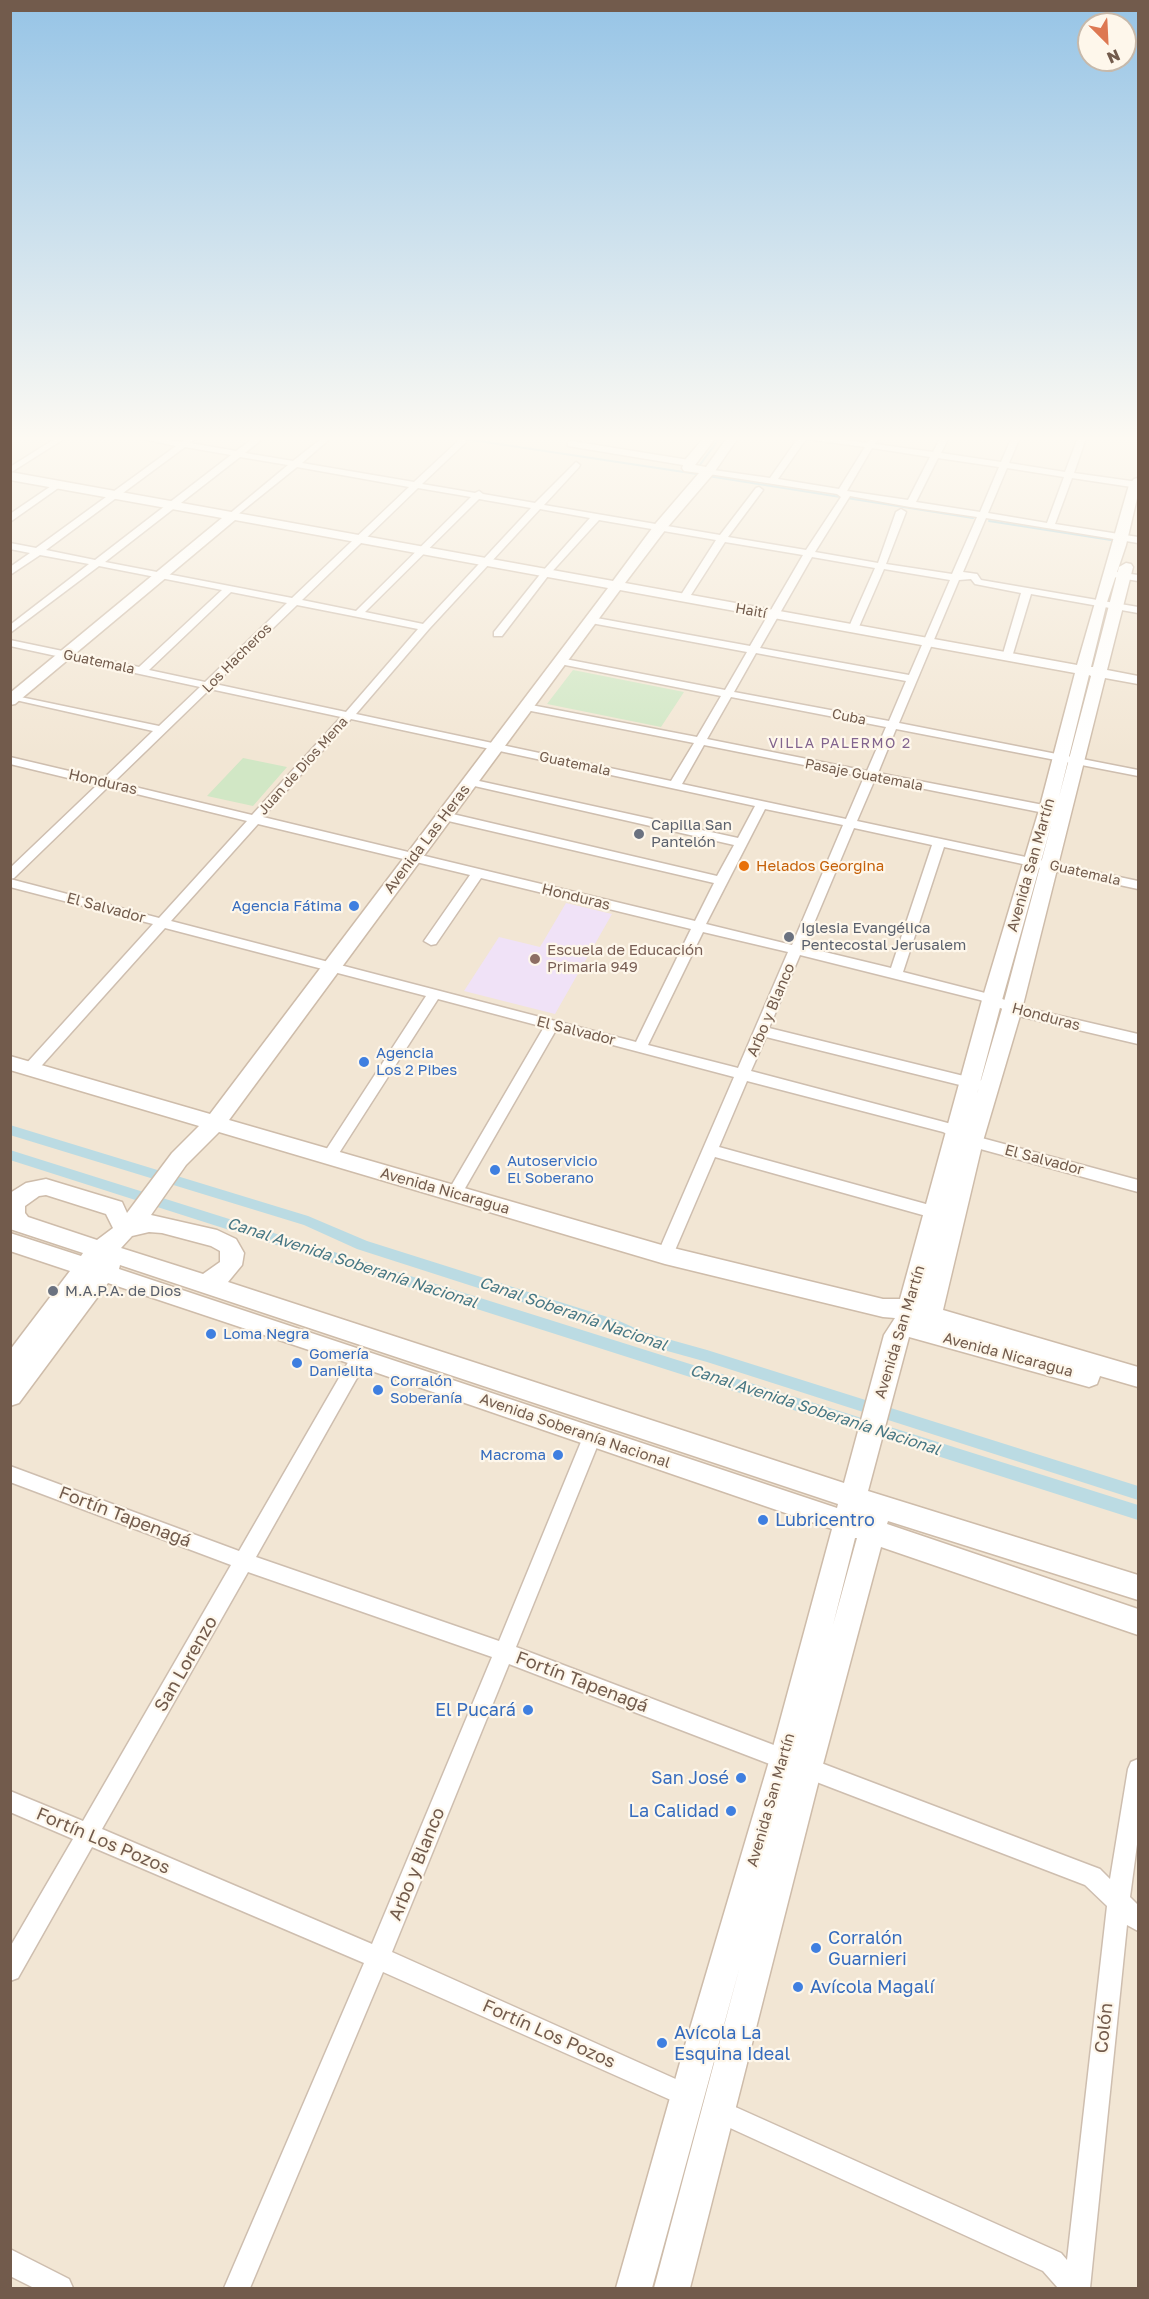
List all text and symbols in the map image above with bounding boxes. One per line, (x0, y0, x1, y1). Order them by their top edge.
north arrow (1077, 12, 1137, 72)
text: N (1104, 45, 1123, 68)
street label: Haití (734, 600, 768, 622)
street label: Los Hacheros (199, 620, 275, 696)
street label: Guatemala (62, 646, 136, 678)
street label: Cuba (830, 705, 868, 729)
street label: Juan de Dios Mena (255, 714, 351, 818)
district label: VILLA PALERMO 2 (768, 736, 912, 752)
street label: Guatemala (538, 748, 612, 780)
street label: Pasaje Guatemala (803, 755, 925, 795)
street label: Honduras (67, 765, 139, 799)
street label: Avenida Las Heras (380, 781, 474, 897)
street label: Avenida San Martín (1003, 796, 1059, 934)
place label: Capilla San Pantelón (651, 816, 732, 851)
marker: Capilla San Pantelón (632, 827, 646, 841)
place label: Helados Georgina (756, 857, 884, 875)
street label: Guatemala (1048, 857, 1122, 889)
marker: Helados Georgina (737, 859, 751, 873)
street label: Honduras (540, 880, 612, 914)
street label: El Salvador (65, 889, 147, 927)
place label: Agencia Fátima (232, 897, 342, 915)
marker: Agencia Fátima (347, 899, 361, 913)
place label: Iglesia Evangélica Pentecostal Jerusalem (801, 919, 966, 954)
marker: Iglesia Evangélica Pentecostal Jerusalem (782, 930, 796, 944)
place label: Escuela de Educación Primaria 949 (547, 941, 703, 976)
marker: Escuela de Educación Primaria 949 (528, 952, 542, 966)
street label: Arbo y Blanco (743, 961, 799, 1059)
street label: Honduras (1010, 999, 1082, 1035)
street label: El Salvador (535, 1012, 617, 1050)
place label: Agencia Los 2 Pibes (376, 1044, 457, 1079)
marker: Agencia Los 2 Pibes (357, 1055, 371, 1069)
street label: El Salvador (1003, 1141, 1085, 1179)
place label: Autoservicio El Soberano (507, 1152, 597, 1187)
marker: Autoservicio El Soberano (488, 1163, 502, 1177)
street label: Avenida Nicaragua (378, 1164, 512, 1218)
water label: Canal Avenida Soberanía Nacional (225, 1213, 479, 1313)
street label: Avenida San Martín (871, 1263, 929, 1401)
water label: Canal Soberanía Nacional (477, 1273, 669, 1355)
place label: M.A.P.A. de Dios (65, 1282, 181, 1300)
marker: M.A.P.A. de Dios (46, 1284, 60, 1298)
place label: Loma Negra (223, 1325, 309, 1343)
marker: Loma Negra (204, 1327, 218, 1341)
street label: Avenida Nicaragua (941, 1329, 1075, 1381)
place label: Gomería Danielita (309, 1345, 373, 1380)
marker: Gomería Danielita (290, 1356, 304, 1370)
water label: Canal Avenida Soberanía Nacional (688, 1360, 942, 1460)
place label: Corralón Soberanía (390, 1372, 462, 1407)
marker: Corralón Soberanía (371, 1383, 385, 1397)
street label: Avenida Soberanía Nacional (477, 1390, 673, 1472)
place label: Macroma (480, 1446, 546, 1464)
marker: Macroma (551, 1448, 565, 1462)
street label: Fortín Tapenagá (56, 1482, 194, 1552)
place label: Lubricentro (775, 1509, 875, 1531)
marker: Lubricentro (756, 1513, 770, 1527)
street label: San Lorenzo (150, 1612, 222, 1716)
street label: Fortín Tapenagá (513, 1647, 651, 1717)
place label: El Pucará (435, 1699, 516, 1721)
marker: El Pucará (521, 1703, 535, 1717)
street label: Avenida San Martín (743, 1731, 799, 1869)
place label: San José (651, 1767, 729, 1789)
marker: San José (734, 1771, 748, 1785)
place label: La Calidad (629, 1800, 719, 1822)
street label: Fortín Los Pozos (33, 1803, 173, 1879)
street label: Arbo y Blanco (385, 1804, 449, 1924)
marker: La Calidad (724, 1804, 738, 1818)
place label: Corralón Guarnieri (828, 1927, 907, 1970)
marker: Corralón Guarnieri (809, 1941, 823, 1955)
place label: Avícola Magalí (810, 1976, 934, 1998)
marker: Avícola Magalí (791, 1980, 805, 1994)
street label: Fortín Los Pozos (479, 1995, 619, 2073)
street label: Colón (1091, 2002, 1117, 2054)
place label: Avícola La Esquina Ideal (674, 2022, 790, 2064)
marker: Avícola La Esquina Ideal (655, 2036, 669, 2050)

